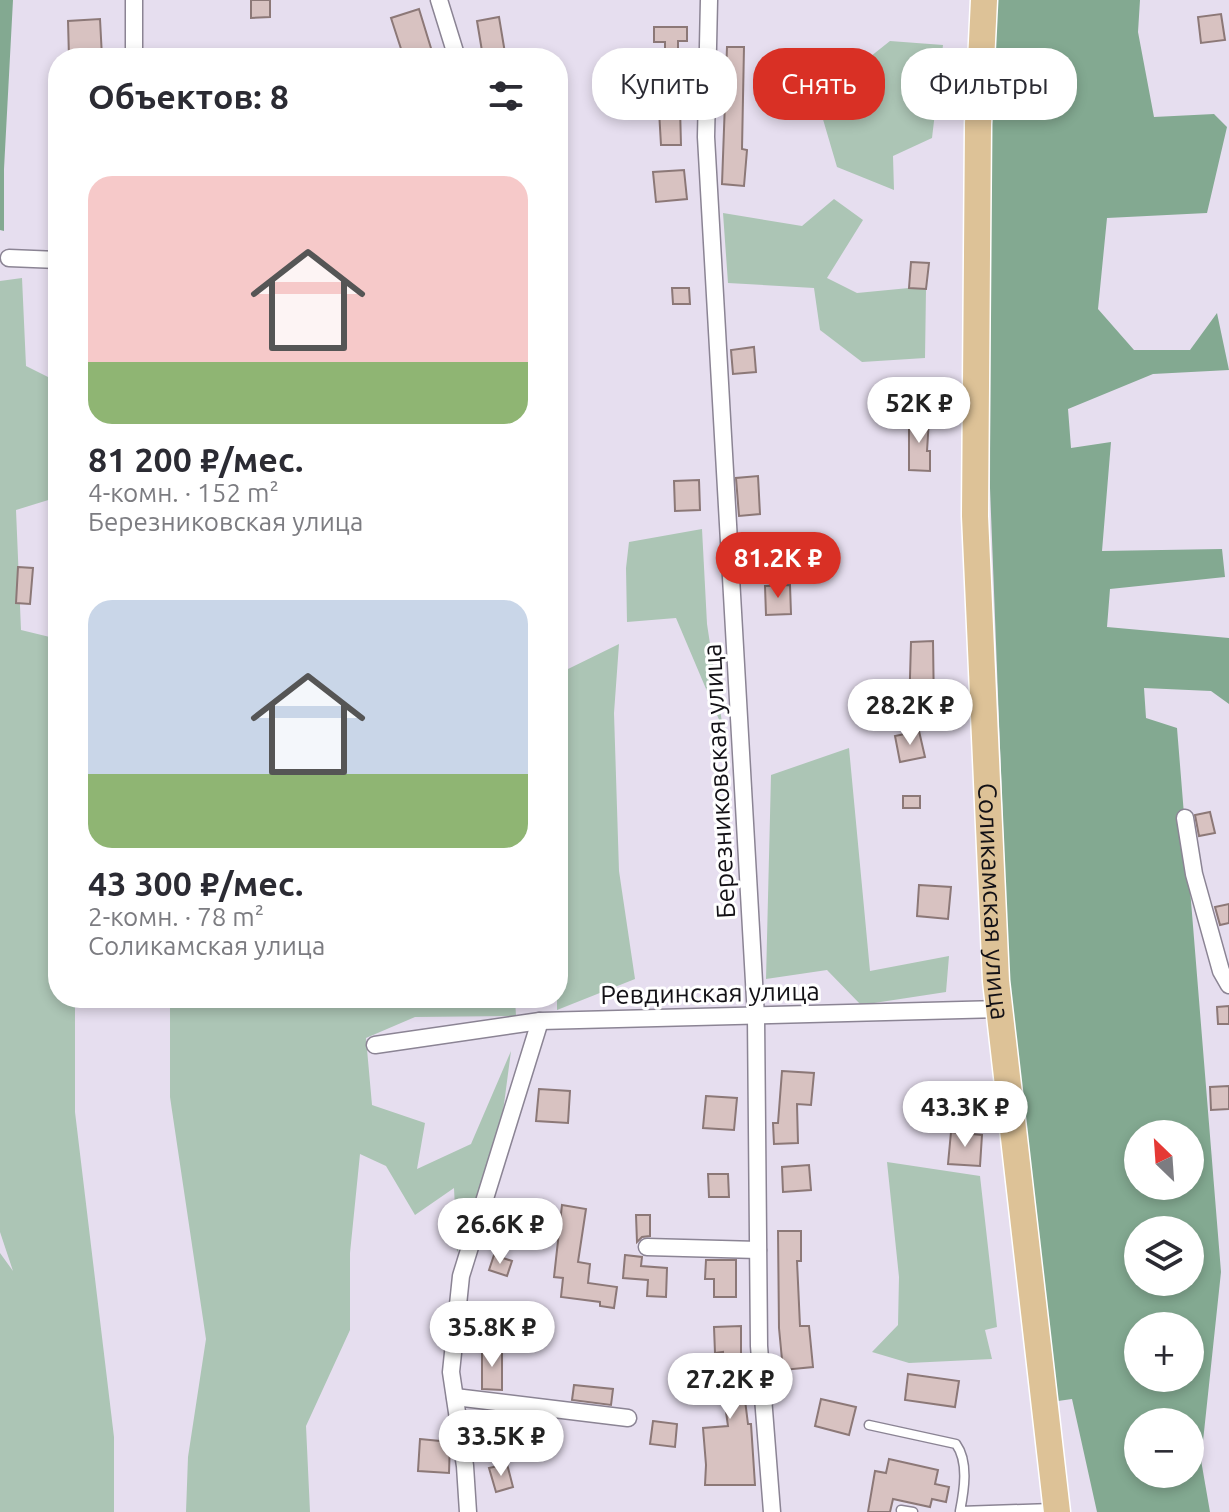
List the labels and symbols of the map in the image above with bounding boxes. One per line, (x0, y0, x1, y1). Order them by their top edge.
pin: 52K ₽ (863, 377, 975, 445)
pin: 81.2K ₽ (704, 532, 852, 600)
street label: Березниковская улица (697, 643, 740, 919)
pin: 28.2K ₽ (836, 679, 984, 747)
street label: Соликамская улица (973, 782, 1015, 1021)
street label: Ревдинская улица (600, 976, 820, 1009)
pin: 43.3K ₽ (891, 1081, 1039, 1149)
north arrow (1124, 1120, 1204, 1200)
pin: 26.6K ₽ (426, 1198, 574, 1266)
pin: 35.8K ₽ (418, 1301, 566, 1369)
pin: 27.2K ₽ (656, 1353, 804, 1421)
pin: 33.5K ₽ (427, 1410, 575, 1478)

